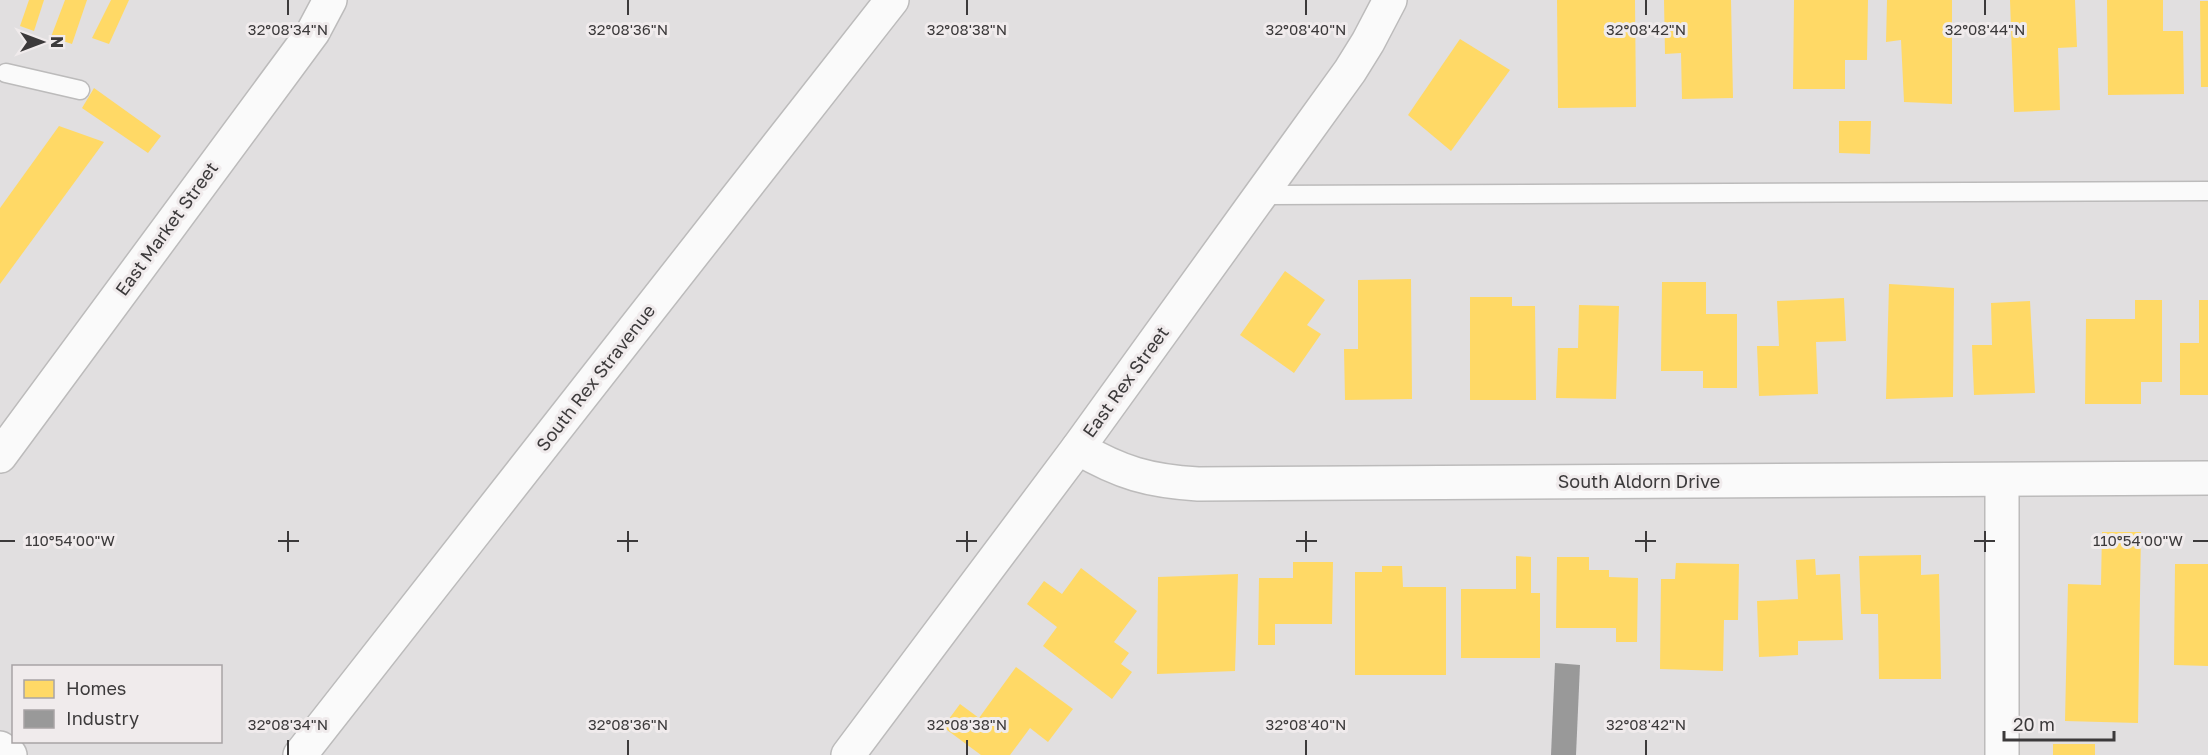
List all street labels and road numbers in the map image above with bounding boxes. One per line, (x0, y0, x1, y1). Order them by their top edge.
street label: East Market Street (110, 157, 222, 300)
street label: South Rex Stravenue (531, 300, 659, 455)
street label: East Rex Street (1077, 322, 1173, 441)
street label: South Aldorn Drive (1558, 470, 1720, 492)

